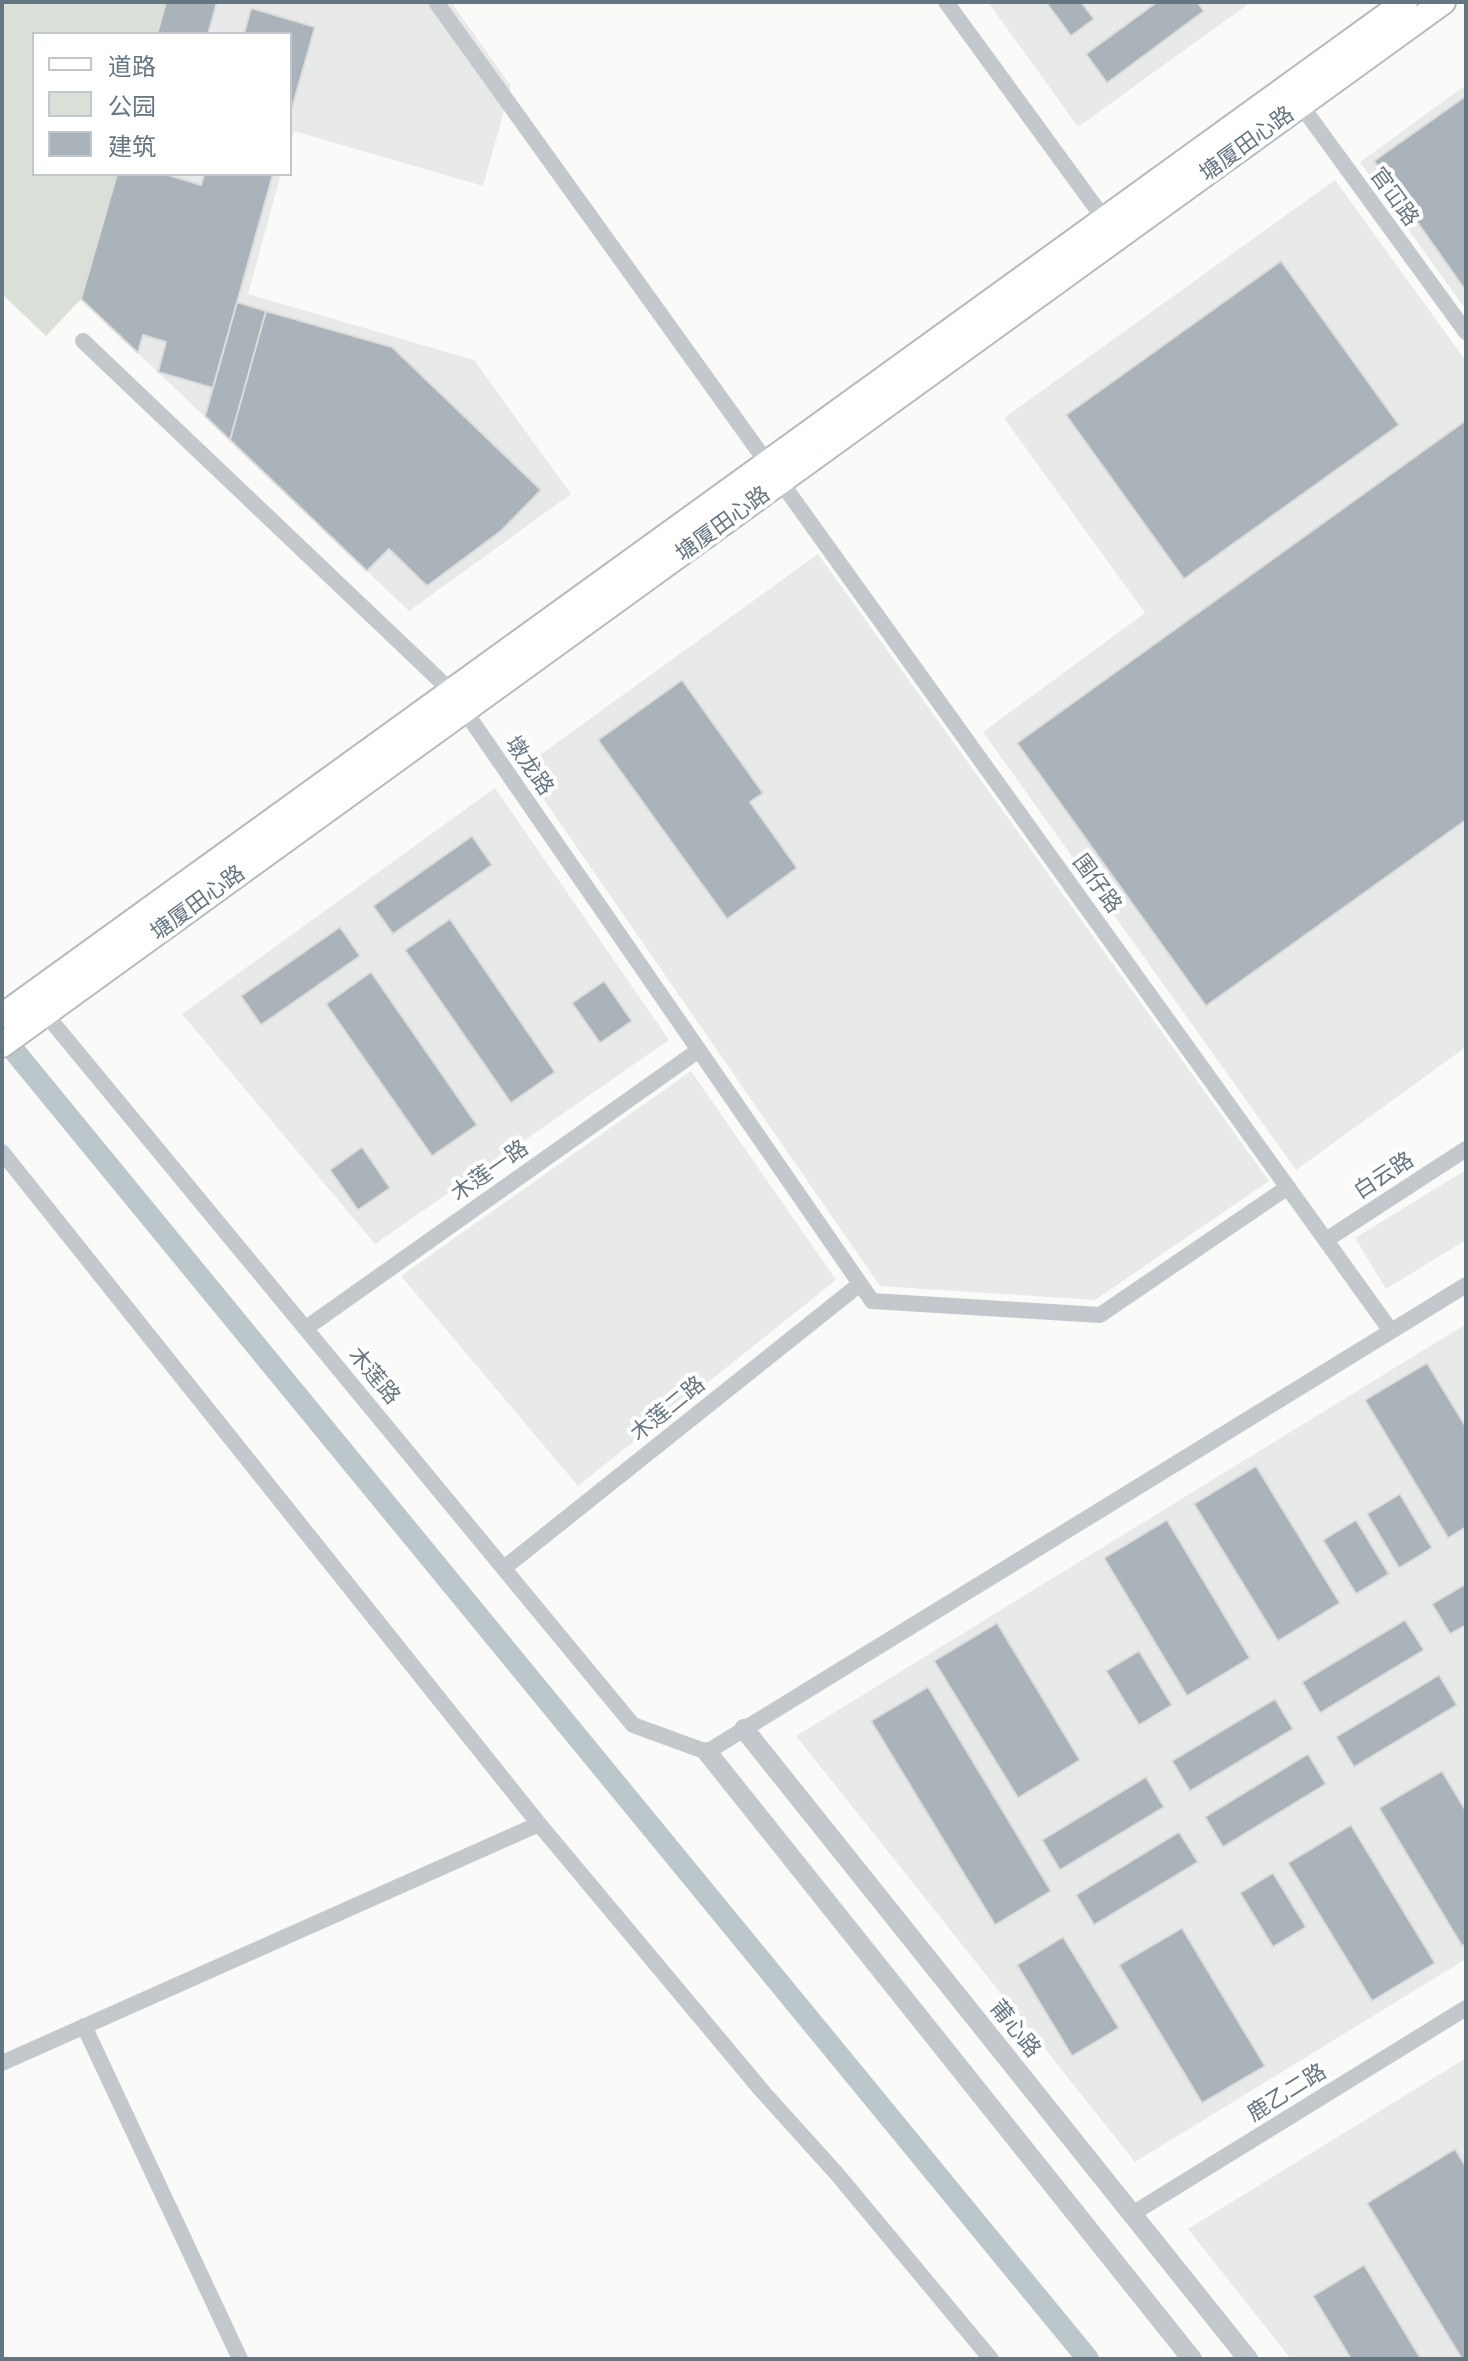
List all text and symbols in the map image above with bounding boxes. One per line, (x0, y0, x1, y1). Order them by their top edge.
legend (32, 32, 292, 176)
text: 道路 (108, 52, 156, 81)
text: 公园 (108, 92, 156, 121)
street label: 塘厦田心路 (1195, 101, 1299, 187)
text: 建筑 (108, 132, 156, 161)
street label: 官冚路 (1364, 163, 1424, 231)
street label: 塘厦田心路 (671, 481, 775, 567)
street label: 墩龙路 (499, 731, 559, 801)
street label: 围仔路 (1067, 850, 1127, 918)
street label: 塘厦田心路 (146, 860, 250, 946)
street label: 木莲一路 (446, 1135, 534, 1207)
street label: 白云路 (1349, 1147, 1419, 1205)
street label: 木莲路 (343, 1342, 405, 1410)
street label: 木莲二路 (625, 1371, 711, 1447)
street label: 莆心路 (984, 1995, 1046, 2063)
street label: 鹿乙二路 (1243, 2058, 1331, 2128)

